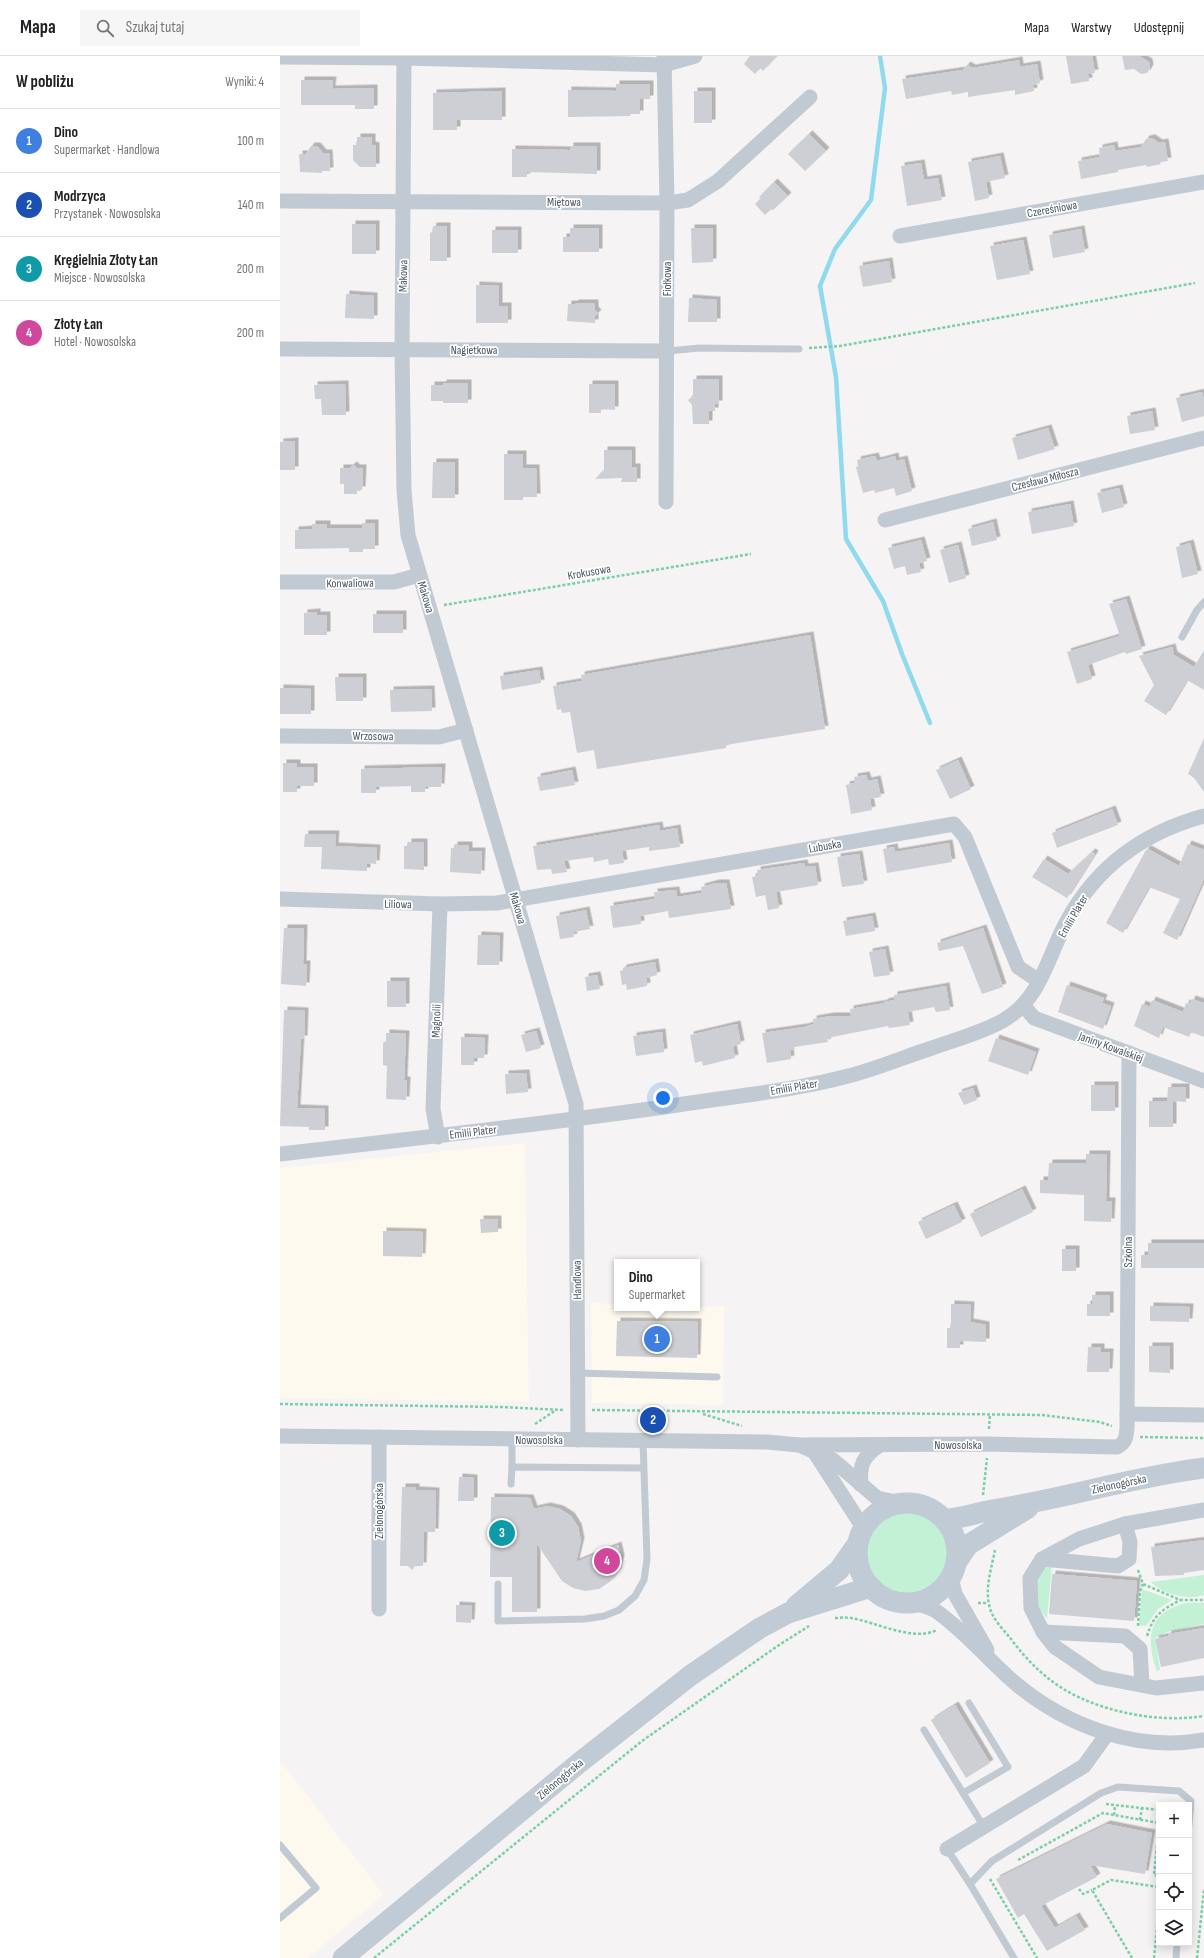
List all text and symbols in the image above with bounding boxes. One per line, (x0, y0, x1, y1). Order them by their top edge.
search box (80, 10, 360, 46)
text: Mapa (20, 16, 56, 39)
icon: search (94, 17, 116, 39)
text: Szukaj tutaj (126, 18, 184, 37)
text: Mapa (1024, 19, 1049, 36)
text: Warstwy (1071, 19, 1112, 36)
text: Udostępnij (1134, 19, 1184, 36)
text: W pobliżu (16, 72, 74, 92)
text: Wyniki: 4 (225, 74, 264, 90)
text: Dino (54, 123, 78, 142)
text: 1 (26, 133, 32, 149)
text: 100 m (237, 133, 264, 149)
text: Supermarket · Handlowa (54, 142, 160, 158)
text: Modrzyca (54, 187, 106, 206)
street label: Miętowa (547, 195, 581, 210)
text: 2 (26, 197, 32, 213)
text: 140 m (238, 197, 264, 213)
street label: Czereśniowa (1026, 198, 1079, 221)
text: Przystanek · Nowosolska (54, 206, 161, 222)
text: Kręgielnia Złoty Łan (54, 251, 158, 270)
street label: Makowa (396, 259, 411, 292)
text: 3 (26, 261, 32, 277)
text: 200 m (237, 261, 264, 277)
street label: Fiołkowa (660, 261, 675, 296)
text: Miejsce · Nowosolska (54, 270, 145, 286)
text: Złoty Łan (54, 315, 103, 334)
text: 4 (26, 325, 32, 341)
text: 200 m (237, 325, 264, 341)
text: Hotel · Nowosolska (54, 334, 136, 350)
street label: Nagietkowa (451, 343, 498, 358)
street label: Czesława Miłosza (1010, 464, 1081, 495)
street label: Krokusowa (566, 561, 612, 584)
street label: Konwaliowa (326, 576, 374, 591)
street label: Makowa (414, 580, 438, 615)
street label: Wrzosowa (353, 729, 394, 744)
street label: Lubuska (808, 836, 843, 857)
street label: Makowa (506, 891, 530, 926)
street label: Emilii Plater (1055, 891, 1092, 941)
street label: Liliowa (384, 897, 412, 912)
street label: Magnolii (428, 1004, 445, 1038)
street label: Janiny Kowalskiej (1075, 1028, 1145, 1066)
street label: Emilii Plater (769, 1076, 819, 1099)
your location (653, 1088, 673, 1108)
street label: Emilii Plater (449, 1122, 498, 1143)
street label: Szkolna (1121, 1236, 1136, 1267)
popup (614, 1259, 700, 1311)
street label: Handlowa (570, 1260, 585, 1300)
text: Dino (629, 1268, 653, 1287)
text: Supermarket (629, 1287, 685, 1303)
pin: 1 (644, 1324, 670, 1354)
pin: 2 (640, 1405, 666, 1435)
street label: Nowosolska (515, 1433, 563, 1448)
street label: Nowosolska (934, 1438, 982, 1453)
street label: Zielonogórska (1090, 1471, 1148, 1498)
street label: Zielonogórska (372, 1483, 387, 1539)
pin: 3 (489, 1518, 515, 1548)
pin: 4 (594, 1546, 620, 1576)
street label: Zielonogórska (534, 1755, 587, 1803)
map controls (1156, 1802, 1192, 1946)
button: + (1156, 1802, 1192, 1838)
button: − (1156, 1838, 1192, 1874)
button: locate (1156, 1874, 1192, 1910)
button: layers (1156, 1910, 1192, 1946)

